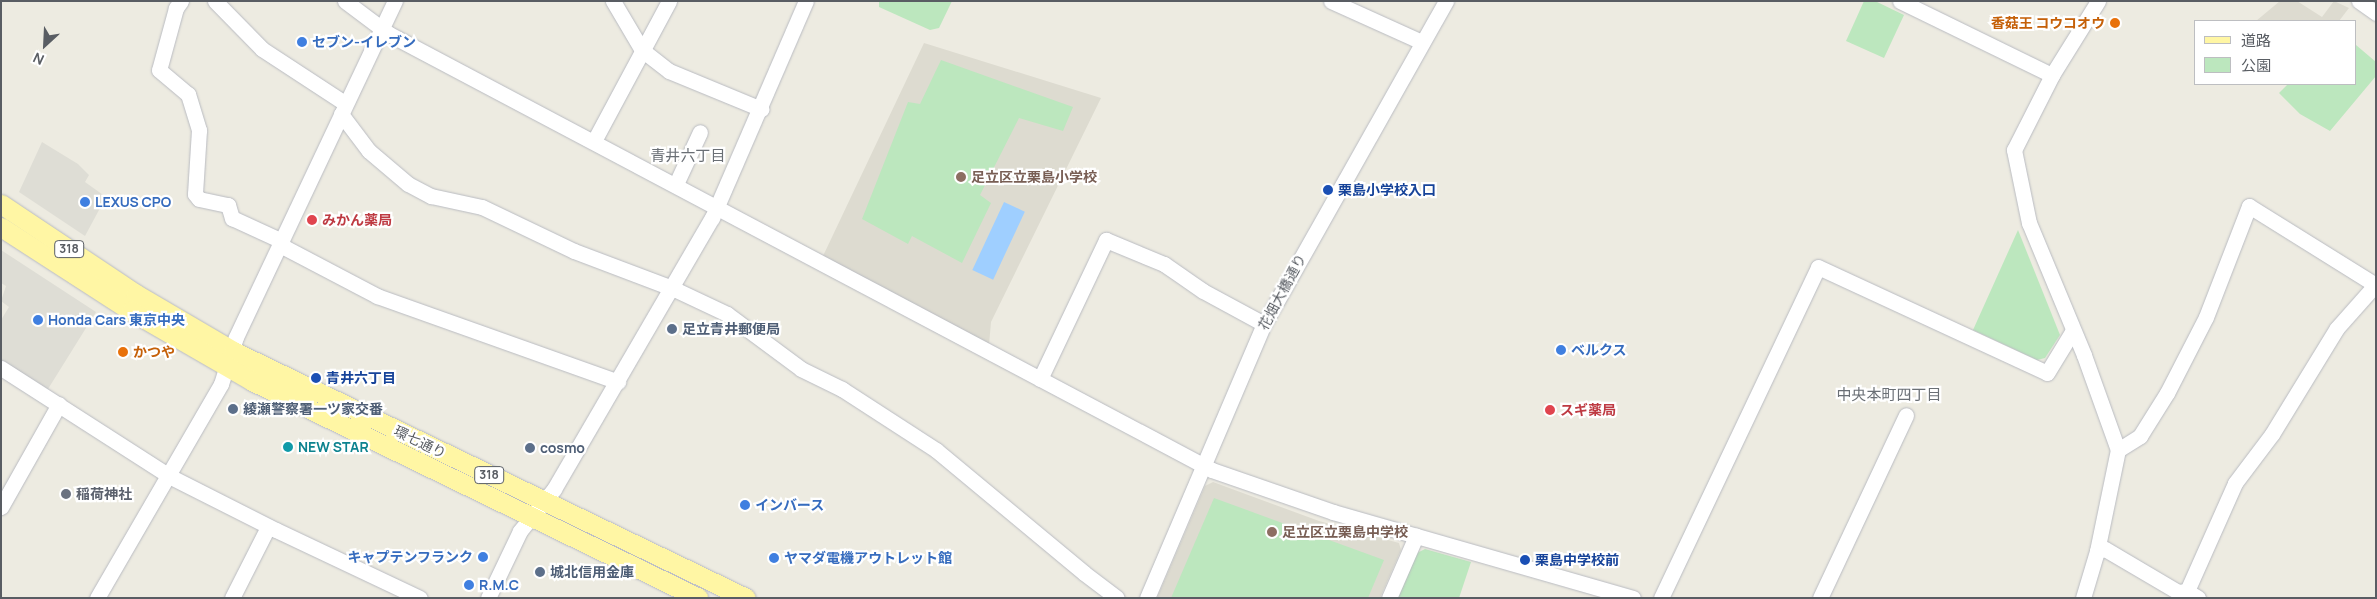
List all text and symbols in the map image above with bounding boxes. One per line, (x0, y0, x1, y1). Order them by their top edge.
place label: 香菇王 コウコオウ (1990, 15, 2105, 31)
marker: 香菇王 コウコオウ (2109, 17, 2121, 29)
north arrow (20, 20, 70, 70)
legend (2194, 20, 2357, 85)
text: 道路 (2241, 30, 2271, 51)
place label: セブン-イレブン (312, 34, 416, 50)
marker: セブン-イレブン (296, 36, 308, 48)
text: N (30, 48, 47, 70)
text: 公園 (2241, 55, 2271, 76)
district label: 青井六丁目 (651, 147, 725, 165)
place label: 足立区立栗島小学校 (971, 169, 1097, 185)
marker: 足立区立栗島小学校 (955, 171, 967, 183)
place label: 栗島小学校入口 (1338, 182, 1436, 198)
marker: 栗島小学校入口 (1322, 184, 1334, 196)
place label: LEXUS CPO (95, 194, 171, 210)
marker: LEXUS CPO (79, 196, 91, 208)
place label: みかん薬局 (322, 212, 392, 228)
marker: みかん薬局 (306, 214, 318, 226)
road number: 318 (54, 240, 84, 258)
street label: 花畑大橋通り (1255, 251, 1309, 333)
place label: Honda Cars 東京中央 (48, 312, 185, 328)
marker: Honda Cars 東京中央 (32, 314, 44, 326)
place label: 足立青井郵便局 (682, 321, 780, 337)
marker: 足立青井郵便局 (666, 323, 678, 335)
place label: ベルクス (1571, 342, 1627, 358)
place label: かつや (133, 344, 175, 360)
marker: ベルクス (1555, 344, 1567, 356)
marker: かつや (117, 346, 129, 358)
place label: 青井六丁目 (326, 370, 396, 386)
marker: 青井六丁目 (310, 372, 322, 384)
district label: 中央本町四丁目 (1837, 386, 1941, 404)
place label: 綾瀬警察署一ツ家交番 (243, 401, 383, 417)
place label: スギ薬局 (1560, 402, 1616, 418)
marker: 綾瀬警察署一ツ家交番 (227, 403, 239, 415)
marker: スギ薬局 (1544, 404, 1556, 416)
street label: 環七通り (391, 422, 449, 462)
place label: NEW STAR (298, 439, 369, 455)
place label: cosmo (540, 440, 585, 456)
marker: NEW STAR (282, 441, 294, 453)
marker: cosmo (524, 442, 536, 454)
road number: 318 (474, 466, 504, 484)
place label: 稲荷神社 (76, 486, 132, 502)
marker: 稲荷神社 (60, 488, 72, 500)
place label: インバース (755, 497, 825, 513)
marker: インバース (739, 499, 751, 511)
place label: 足立区立栗島中学校 (1282, 524, 1408, 540)
marker: 足立区立栗島中学校 (1266, 526, 1278, 538)
place label: キャプテンフランク (347, 549, 473, 565)
place label: ヤマダ電機アウトレット館 (784, 550, 952, 566)
marker: キャプテンフランク (477, 551, 489, 563)
marker: ヤマダ電機アウトレット館 (768, 552, 780, 564)
place label: 栗島中学校前 (1535, 552, 1619, 568)
marker: 栗島中学校前 (1519, 554, 1531, 566)
place label: 城北信用金庫 (550, 564, 634, 580)
marker: 城北信用金庫 (534, 566, 546, 578)
place label: R.M.C (479, 577, 519, 593)
marker: R.M.C (463, 579, 475, 591)

